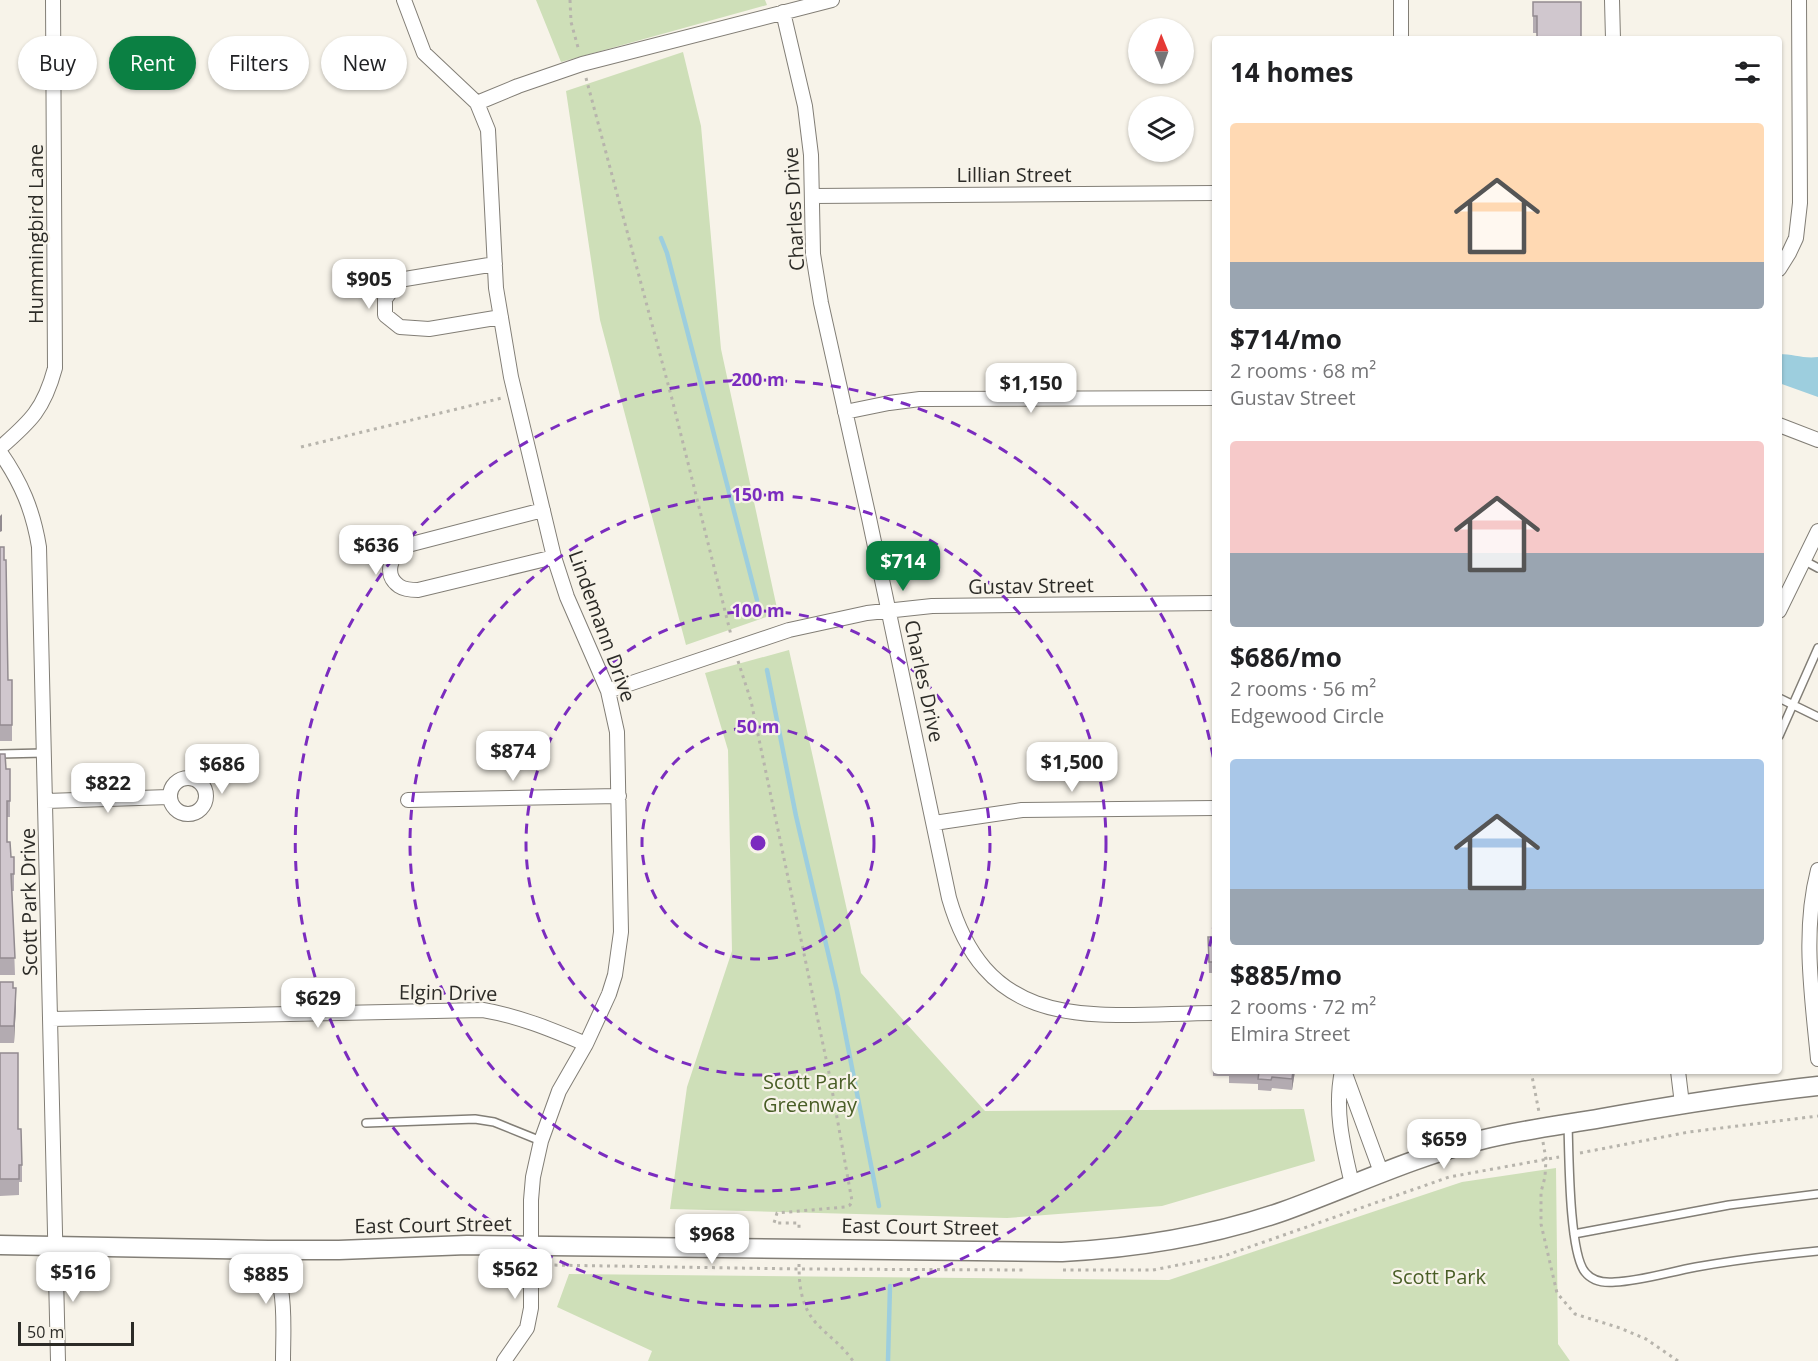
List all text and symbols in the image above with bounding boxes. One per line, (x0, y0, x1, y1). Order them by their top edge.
north arrow (1128, 18, 1194, 84)
map controls (1128, 18, 1194, 162)
chip: Buy (18, 36, 97, 90)
chip: Rent (109, 36, 196, 90)
chip: Filters (208, 36, 309, 90)
chip: New (321, 36, 407, 90)
text: 14 homes (1230, 54, 1354, 90)
icon: filters (1731, 56, 1764, 89)
button: layers (1128, 96, 1194, 162)
street label: Hummingbird Lane (22, 144, 49, 324)
street label: Charles Drive (777, 146, 810, 272)
street label: Lillian Street (956, 161, 1072, 188)
icon: home (1443, 162, 1551, 270)
pin: $905 (333, 259, 405, 310)
text: $905 (346, 265, 392, 292)
text: $714/mo (1230, 321, 1342, 357)
text: 2 rooms · 68 m² (1230, 357, 1376, 384)
pin: $1,150 (982, 363, 1080, 414)
text: 200 m (731, 367, 785, 391)
text: $1,150 (1000, 369, 1062, 396)
text: Gustav Street (1230, 384, 1356, 411)
icon: home (1443, 480, 1551, 588)
text: 150 m (731, 482, 785, 506)
pin: $636 (340, 525, 412, 576)
text: $636 (353, 531, 399, 558)
pin: $714 (867, 541, 939, 592)
street label: Lindemann Drive (563, 546, 642, 705)
text: $714 (880, 547, 926, 574)
street label: Gustav Street (968, 571, 1094, 600)
text: 100 m (731, 598, 785, 622)
street label: Charles Drive (898, 617, 951, 744)
text: $686/mo (1230, 639, 1342, 675)
text: 2 rooms · 56 m² (1230, 675, 1376, 702)
text: Edgewood Circle (1230, 702, 1384, 729)
text: 50 m (737, 714, 779, 738)
pin: $874 (477, 731, 549, 782)
text: $874 (490, 737, 536, 764)
pin: $1,500 (1023, 742, 1121, 793)
pin: $686 (186, 744, 258, 795)
text: $1,500 (1041, 748, 1103, 775)
text: $686 (199, 750, 245, 777)
pin: $822 (72, 763, 144, 814)
text: $822 (85, 769, 131, 796)
icon: home (1443, 798, 1551, 906)
street label: Scott Park Drive (14, 828, 43, 976)
centre of rings (748, 833, 768, 853)
text: $885/mo (1230, 957, 1342, 993)
pin: $629 (282, 978, 354, 1029)
street label: Elgin Drive (399, 978, 497, 1007)
text: $629 (295, 984, 341, 1011)
text: 2 rooms · 72 m² (1230, 993, 1376, 1020)
text: Elmira Street (1230, 1020, 1350, 1047)
park label: Scott Park Greenway (763, 1068, 858, 1118)
pin: $659 (1408, 1119, 1480, 1170)
text: $659 (1421, 1125, 1467, 1152)
street label: East Court Street (354, 1210, 512, 1239)
street label: East Court Street (841, 1212, 999, 1241)
pin: $968 (676, 1214, 748, 1265)
text: $968 (689, 1220, 735, 1247)
pin: $562 (479, 1249, 551, 1300)
pin: $516 (37, 1252, 109, 1303)
pin: $885 (230, 1254, 302, 1305)
text: $562 (492, 1255, 538, 1282)
text: $516 (50, 1258, 96, 1285)
text: $885 (243, 1260, 289, 1287)
park label: Scott Park (1392, 1263, 1486, 1290)
scale bar (18, 1319, 134, 1346)
text: 50 m (27, 1321, 64, 1343)

